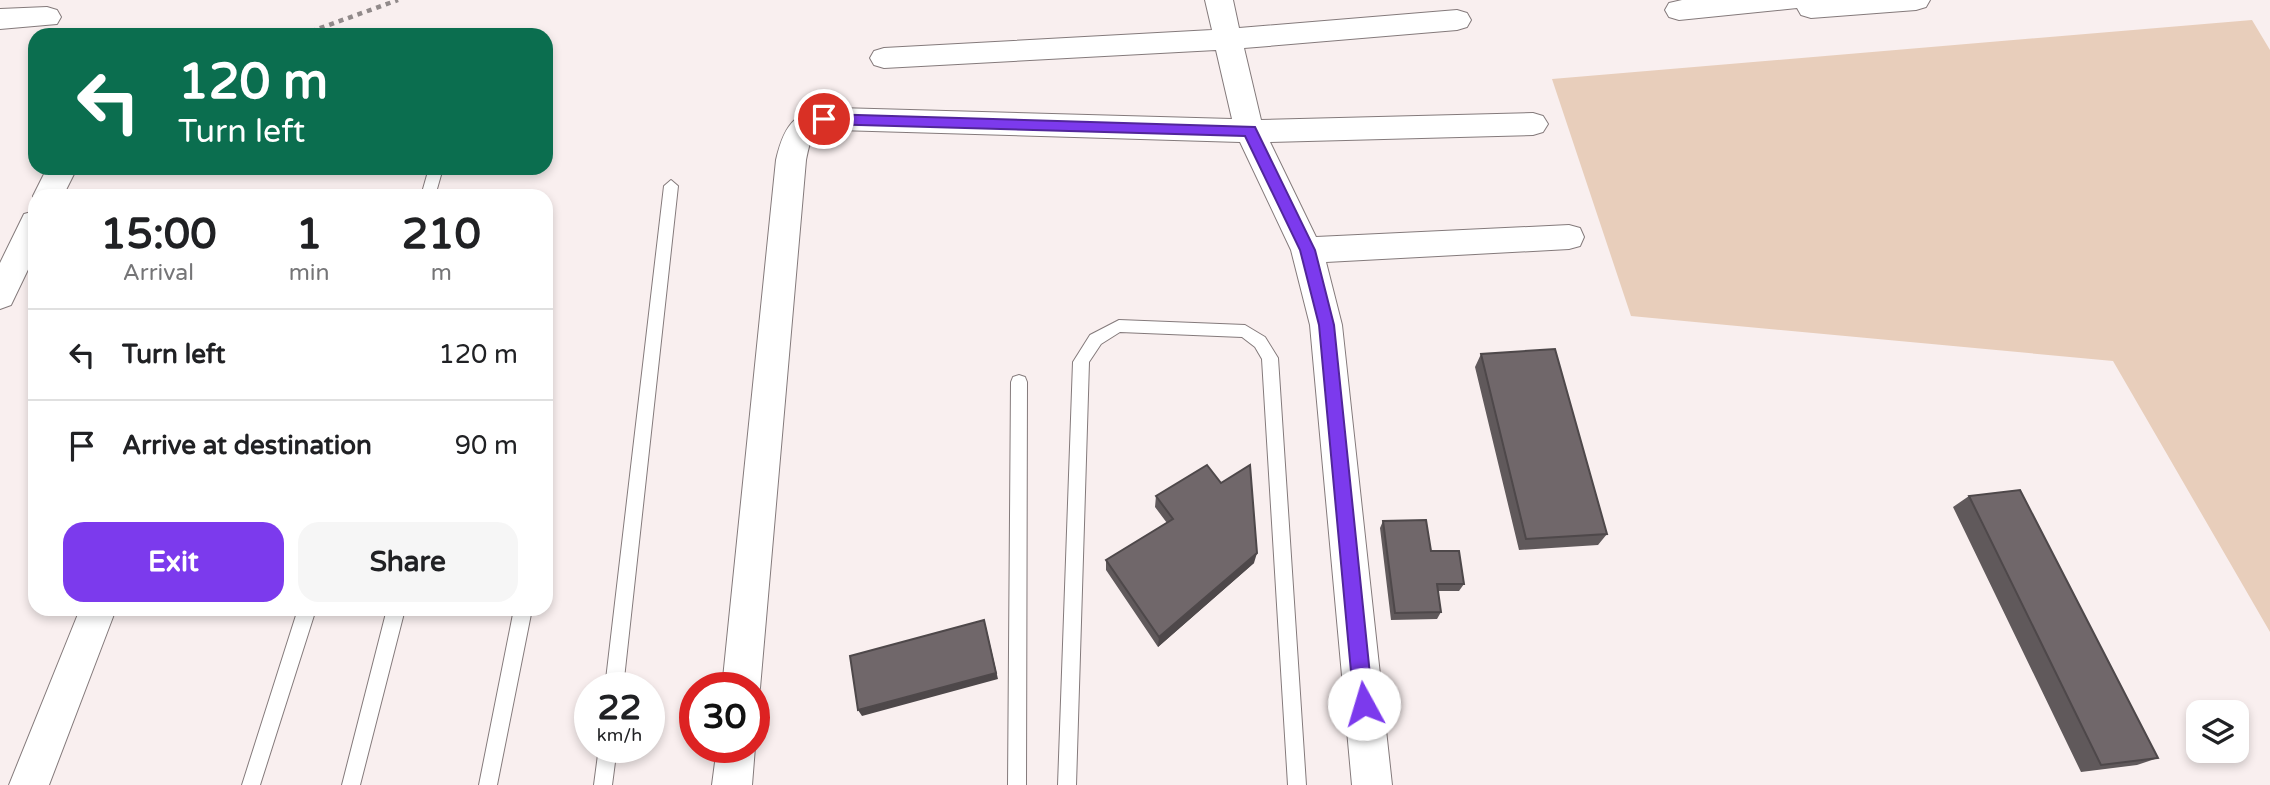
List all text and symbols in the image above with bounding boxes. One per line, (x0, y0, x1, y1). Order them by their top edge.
text: 120 m (178, 53, 328, 112)
icon: left (63, 56, 154, 147)
pin (794, 89, 854, 149)
icon: arrive (805, 100, 843, 138)
text: Turn left (178, 113, 305, 151)
text: 15:00 (100, 209, 217, 260)
text: 1 (296, 209, 322, 260)
text: 210 (402, 209, 481, 260)
text: Arrival (123, 259, 194, 287)
text: min (289, 259, 330, 287)
text: m (431, 259, 452, 287)
icon: left (63, 336, 101, 374)
text: Turn left (122, 339, 225, 370)
text: 120 m (438, 339, 518, 370)
icon: arrive (63, 427, 101, 465)
text: Arrive at destination (122, 430, 372, 461)
text: 90 m (455, 430, 518, 461)
button: Exit (63, 522, 284, 602)
button: Share (298, 522, 518, 602)
position arrow (1327, 667, 1401, 741)
speed limit sign: 30 (679, 672, 770, 763)
text: 22 (598, 687, 641, 729)
map controls (2186, 700, 2249, 763)
button: layers (2186, 700, 2249, 763)
text: km/h (597, 724, 642, 746)

